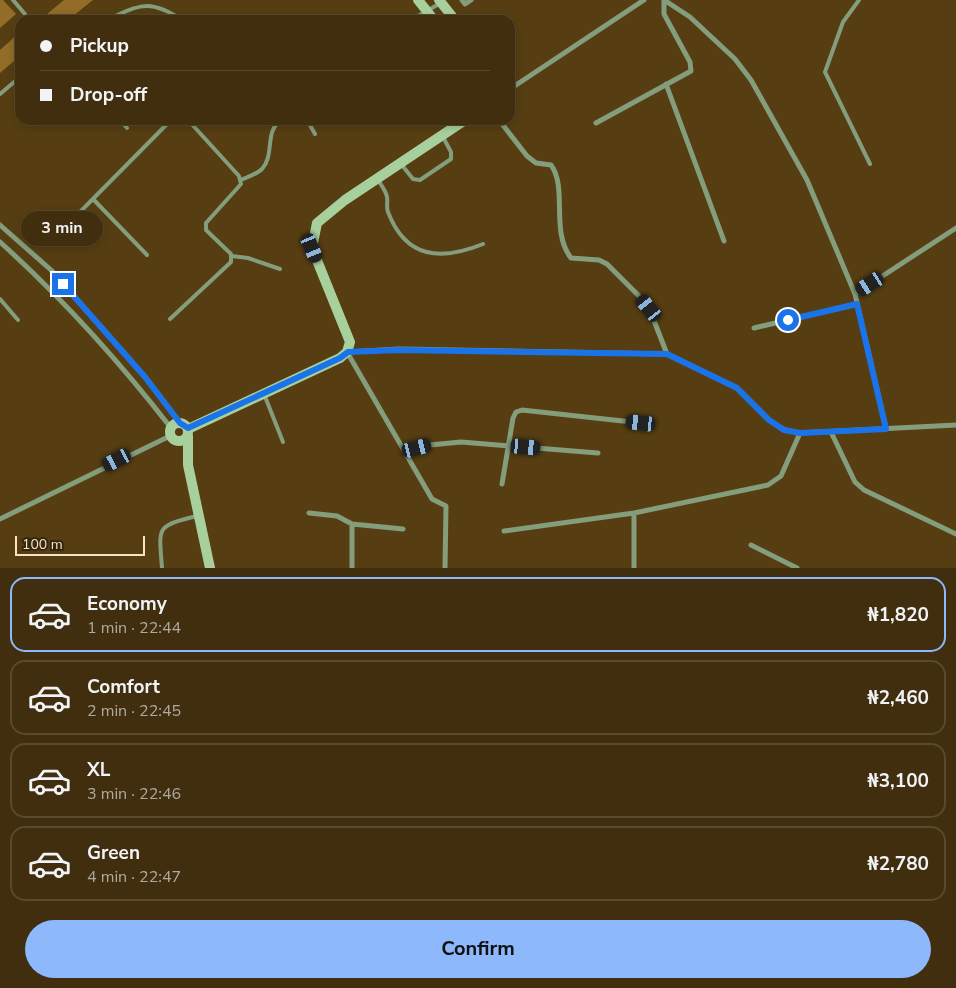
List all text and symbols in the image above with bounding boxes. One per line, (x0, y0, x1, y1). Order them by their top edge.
text: Pickup (70, 33, 129, 59)
text: Drop-off (70, 82, 147, 108)
callout: 3 min (22, 212, 104, 246)
text: 3 min (41, 217, 83, 239)
car (299, 231, 324, 265)
car (853, 270, 886, 298)
route end (52, 273, 74, 295)
car (633, 292, 664, 324)
route start (777, 309, 799, 331)
car (625, 414, 656, 432)
car (400, 437, 433, 459)
car (510, 438, 541, 456)
car (100, 447, 133, 473)
scale bar (15, 533, 145, 556)
text: 100 m (22, 535, 63, 554)
text: Economy (87, 591, 167, 617)
icon: car (27, 592, 72, 637)
text: ₦1,820 (867, 602, 929, 628)
text: 1 min · 22:44 (87, 617, 181, 639)
text: Comfort (87, 674, 160, 700)
icon: car (27, 675, 72, 720)
text: ₦2,460 (867, 685, 929, 711)
text: 2 min · 22:45 (87, 700, 181, 722)
text: XL (87, 757, 110, 783)
icon: car (27, 758, 72, 803)
text: ₦3,100 (867, 768, 929, 794)
text: 3 min · 22:46 (87, 783, 181, 805)
text: Green (87, 840, 140, 866)
icon: car (27, 841, 72, 886)
text: ₦2,780 (867, 851, 929, 877)
text: 4 min · 22:47 (87, 866, 181, 888)
button: Confirm (25, 920, 931, 978)

